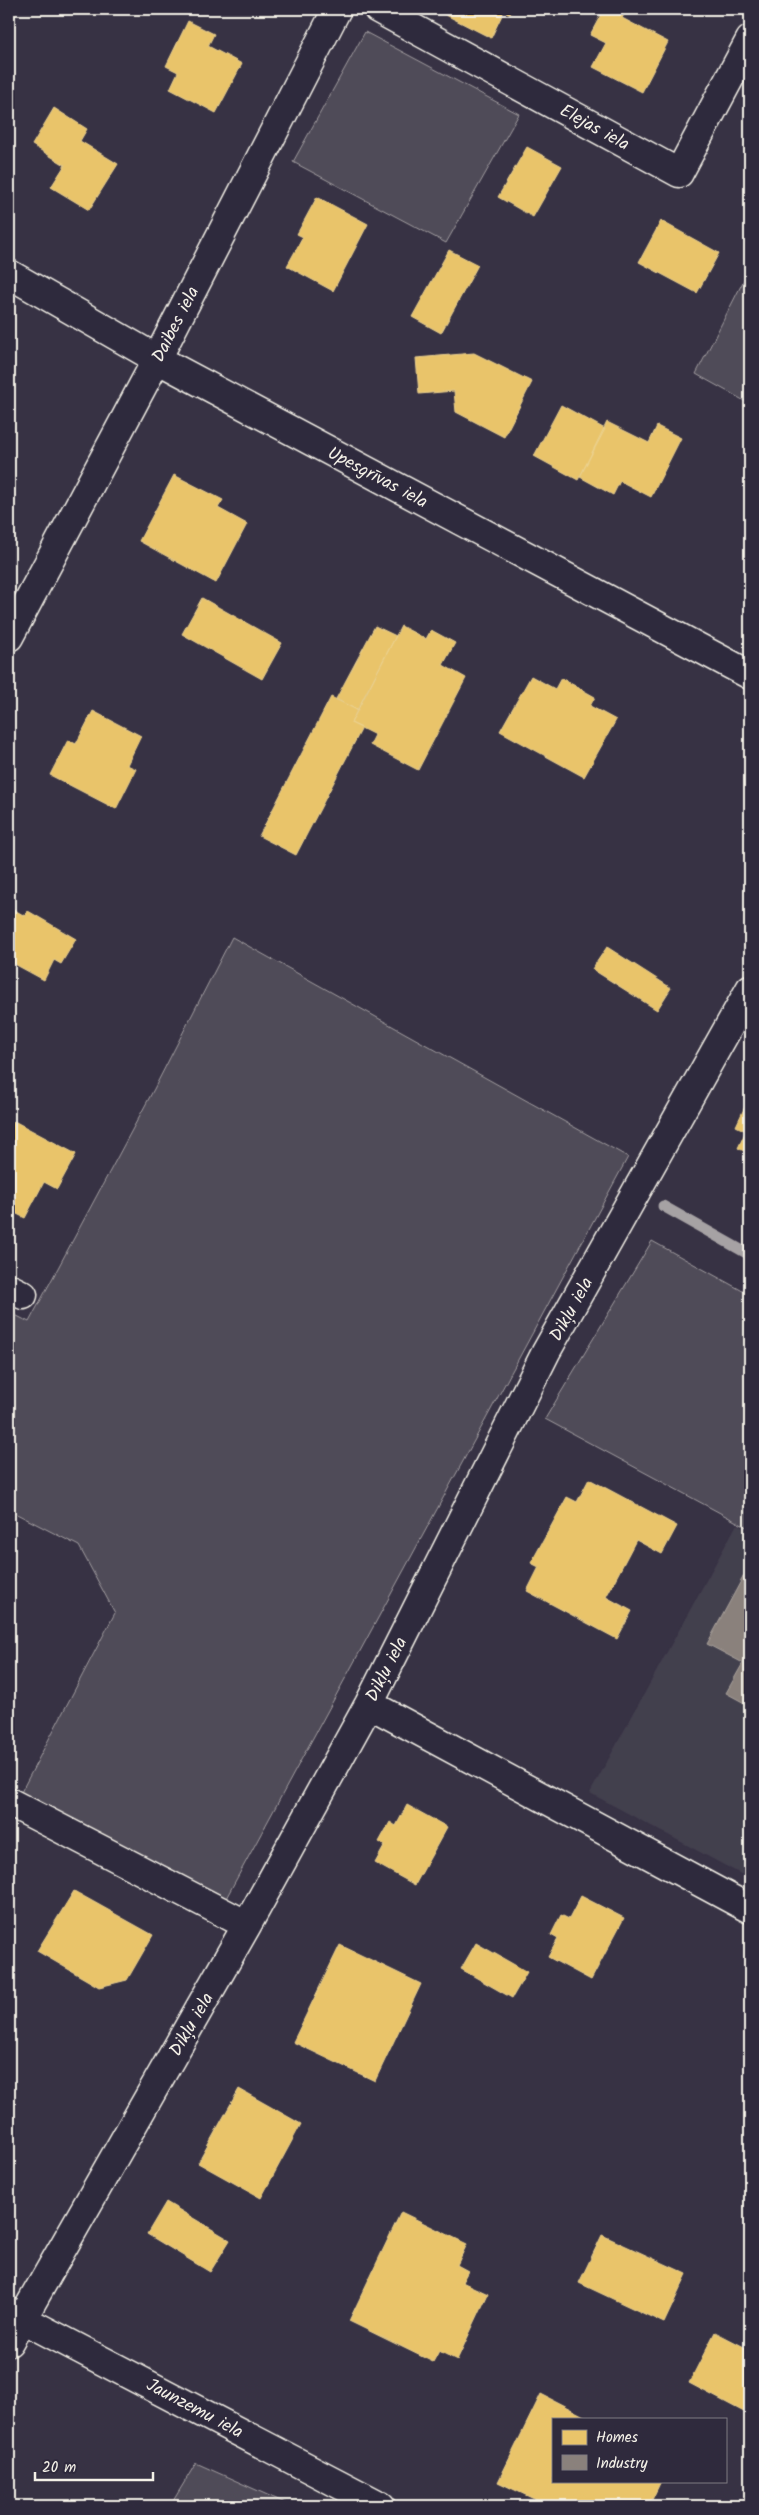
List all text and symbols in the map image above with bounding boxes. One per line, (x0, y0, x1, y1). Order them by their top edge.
street label: Elejas iela (554, 97, 635, 159)
street label: Daibes iela (145, 282, 208, 368)
street label: Upesgrīvas iela (322, 440, 433, 517)
street label: Dikļu iela (543, 1272, 602, 1347)
street label: Dikļu iela (359, 1632, 416, 1707)
street label: Dikļu iela (162, 1987, 222, 2062)
street label: Jaunzemu iela (140, 2372, 248, 2447)
legend (552, 2418, 726, 2482)
text: Homes (596, 2426, 639, 2450)
scale bar (35, 2450, 152, 2482)
text: Industry (596, 2452, 649, 2476)
text: 20 m (42, 2456, 76, 2480)

